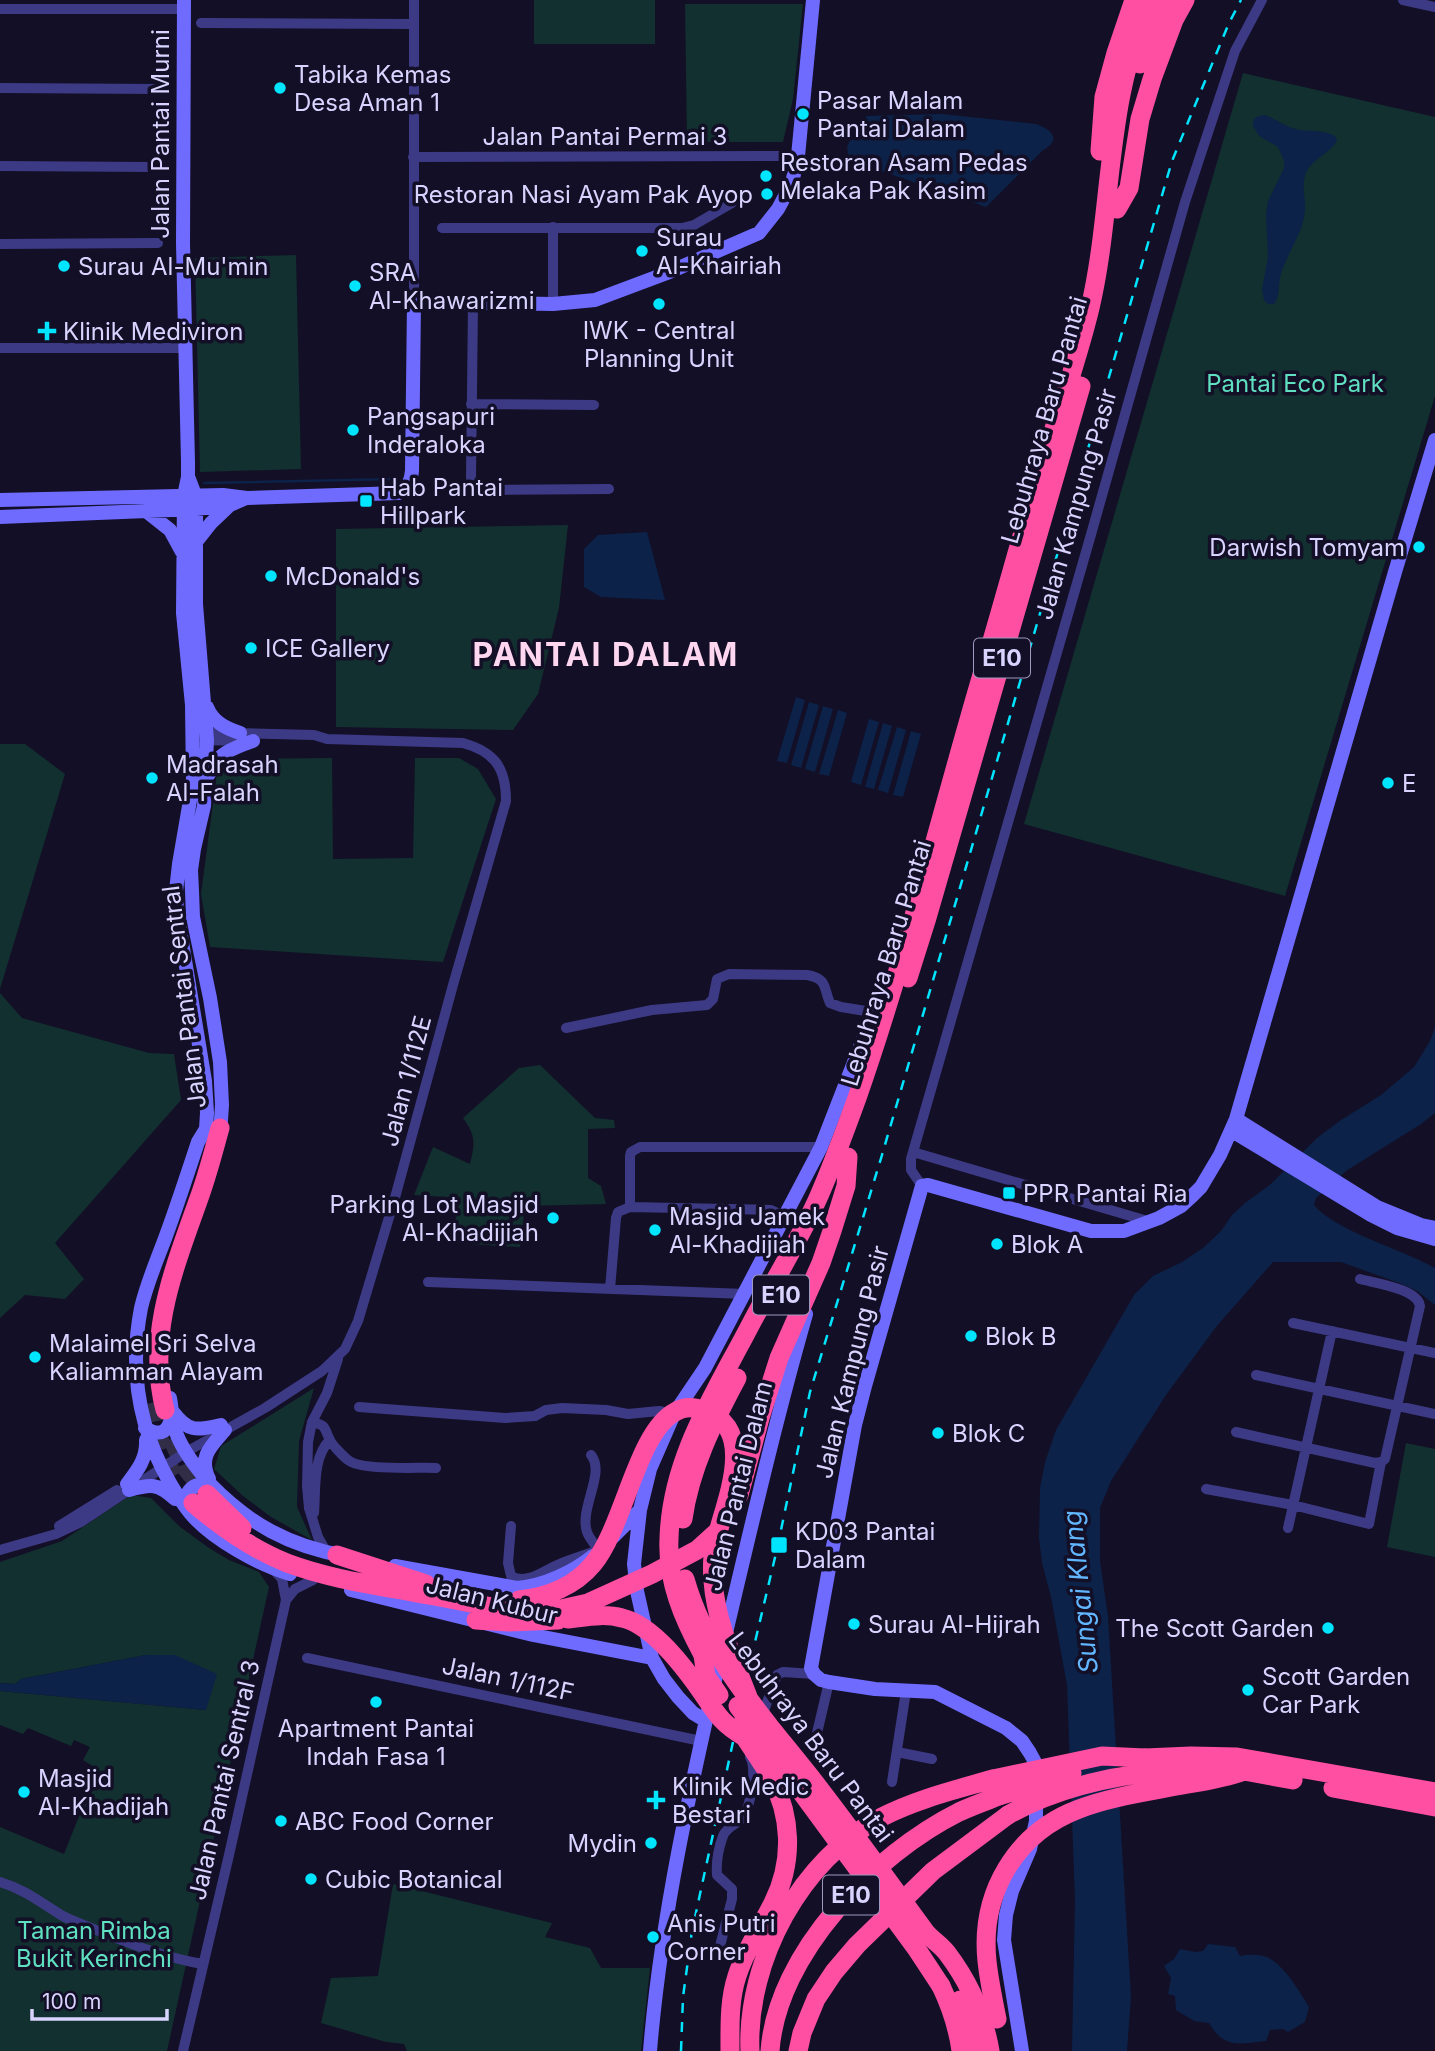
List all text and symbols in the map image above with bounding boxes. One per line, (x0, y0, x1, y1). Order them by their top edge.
street label: Jalan Pantai Murni (146, 29, 175, 239)
place label: Tabika Kemas Desa Aman 1 (294, 60, 451, 117)
marker: Tabika Kemas Desa Aman 1 (272, 80, 288, 96)
place label: Pasar Malam Pantai Dalam (817, 86, 965, 143)
marker: Pasar Malam Pantai Dalam (795, 106, 811, 122)
street label: Jalan Pantai Permai 3 (483, 122, 727, 151)
place label: Restoran Asam Pedas Melaka Pak Kasim (780, 148, 1028, 205)
marker: Restoran Asam Pedas Melaka Pak Kasim (758, 168, 774, 184)
place label: Restoran Nasi Ayam Pak Ayop (414, 180, 753, 209)
marker: Restoran Nasi Ayam Pak Ayop (759, 186, 775, 202)
place label: Surau Al-Khairiah (656, 223, 782, 280)
marker: Surau Al-Khairiah (634, 243, 650, 259)
place label: Surau Al-Mu'min (78, 252, 269, 281)
marker: Surau Al-Mu'min (56, 258, 72, 274)
place label: SRA Al-Khawarizmi (369, 258, 535, 315)
marker: SRA Al-Khawarizmi (347, 278, 363, 294)
street label: Lebuhraya Baru Pantai (995, 293, 1093, 547)
marker: IWK - Central Planning Unit (651, 296, 667, 312)
place label: IWK - Central Planning Unit (583, 316, 735, 373)
place label: Klinik Mediviron (63, 317, 243, 346)
marker: Klinik Mediviron (37, 321, 57, 341)
park label: Pantai Eco Park (1206, 369, 1384, 398)
street label: Jalan Kampung Pasir (1029, 385, 1123, 623)
place label: Pangsapuri Inderaloka (367, 402, 495, 459)
marker: Pangsapuri Inderaloka (345, 422, 361, 438)
place label: Hab Pantai Hillpark (380, 473, 503, 530)
marker: Hab Pantai Hillpark (358, 493, 374, 509)
place label: Darwish Tomyam (1209, 533, 1405, 562)
marker: Darwish Tomyam (1411, 539, 1427, 555)
place label: McDonald's (285, 562, 420, 591)
marker: McDonald's (263, 568, 279, 584)
place label: ICE Gallery (265, 634, 390, 663)
district label: PANTAI DALAM (473, 635, 739, 674)
road number: E10 (974, 638, 1030, 678)
marker: ICE Gallery (243, 640, 259, 656)
place label: Madrasah Al-Falah (166, 750, 279, 807)
place label: E (1402, 769, 1416, 798)
marker: Madrasah Al-Falah (144, 770, 160, 786)
marker: E (1380, 775, 1396, 791)
street label: Lebuhraya Baru Pantai (835, 836, 937, 1090)
street label: Jalan Pantai Sentral (156, 884, 212, 1110)
street label: Jalan 1/112E (375, 1012, 437, 1150)
place label: PPR Pantai Ria (1023, 1179, 1188, 1208)
marker: PPR Pantai Ria (1001, 1185, 1017, 1201)
place label: Parking Lot Masjid Al-Khadijiah (329, 1190, 539, 1247)
place label: Masjid Jamek Al-Khadijiah (669, 1202, 825, 1259)
marker: Parking Lot Masjid Al-Khadijiah (545, 1210, 561, 1226)
marker: Masjid Jamek Al-Khadijiah (647, 1222, 663, 1238)
place label: Blok A (1011, 1230, 1083, 1259)
marker: Blok A (989, 1236, 1005, 1252)
street label: Jalan Kampung Pasir (809, 1243, 895, 1481)
road number: E10 (753, 1276, 809, 1314)
place label: Blok B (985, 1322, 1057, 1351)
marker: Blok B (963, 1328, 979, 1344)
place label: Malaimel Sri Selva Kaliamman Alayam (49, 1329, 264, 1386)
marker: Malaimel Sri Selva Kaliamman Alayam (27, 1349, 43, 1365)
street label: Jalan Pantai Dalam (698, 1378, 778, 1594)
place label: Blok C (952, 1419, 1025, 1448)
marker: Blok C (930, 1425, 946, 1441)
water label: Sungai Klang (1056, 1509, 1104, 1675)
place label: KD03 Pantai Dalam (795, 1517, 935, 1574)
marker: KD03 Pantai Dalam (769, 1535, 789, 1555)
street label: Jalan Kubur (423, 1570, 561, 1630)
place label: Surau Al-Hijrah (868, 1610, 1041, 1639)
place label: The Scott Garden (1115, 1614, 1314, 1643)
marker: Surau Al-Hijrah (846, 1616, 862, 1632)
marker: The Scott Garden (1320, 1620, 1336, 1636)
street label: Lebuhraya Baru Pantai (722, 1626, 900, 1848)
street label: Jalan 1/112F (439, 1651, 577, 1707)
street label: Jalan Pantai Sentral 3 (182, 1657, 266, 1903)
place label: Scott Garden Car Park (1262, 1662, 1410, 1719)
marker: Scott Garden Car Park (1240, 1682, 1256, 1698)
marker: Apartment Pantai Indah Fasa 1 (368, 1694, 384, 1710)
place label: Apartment Pantai Indah Fasa 1 (278, 1714, 474, 1771)
place label: Masjid Al-Khadijah (38, 1764, 169, 1821)
place label: Klinik Medic Bestari (672, 1772, 810, 1829)
marker: Masjid Al-Khadijah (16, 1784, 32, 1800)
marker: Klinik Medic Bestari (646, 1790, 666, 1810)
place label: ABC Food Corner (295, 1807, 494, 1836)
marker: ABC Food Corner (273, 1813, 289, 1829)
place label: Mydin (567, 1829, 637, 1858)
marker: Mydin (643, 1835, 659, 1851)
place label: Cubic Botanical (325, 1865, 502, 1894)
marker: Cubic Botanical (303, 1871, 319, 1887)
road number: E10 (823, 1876, 879, 1914)
place label: Anis Putri Corner (667, 1909, 776, 1966)
park label: Taman Rimba Bukit Kerinchi (16, 1916, 172, 1973)
marker: Anis Putri Corner (645, 1929, 661, 1945)
scale bar (32, 1978, 166, 2022)
text: 100 m (42, 1989, 101, 2014)

